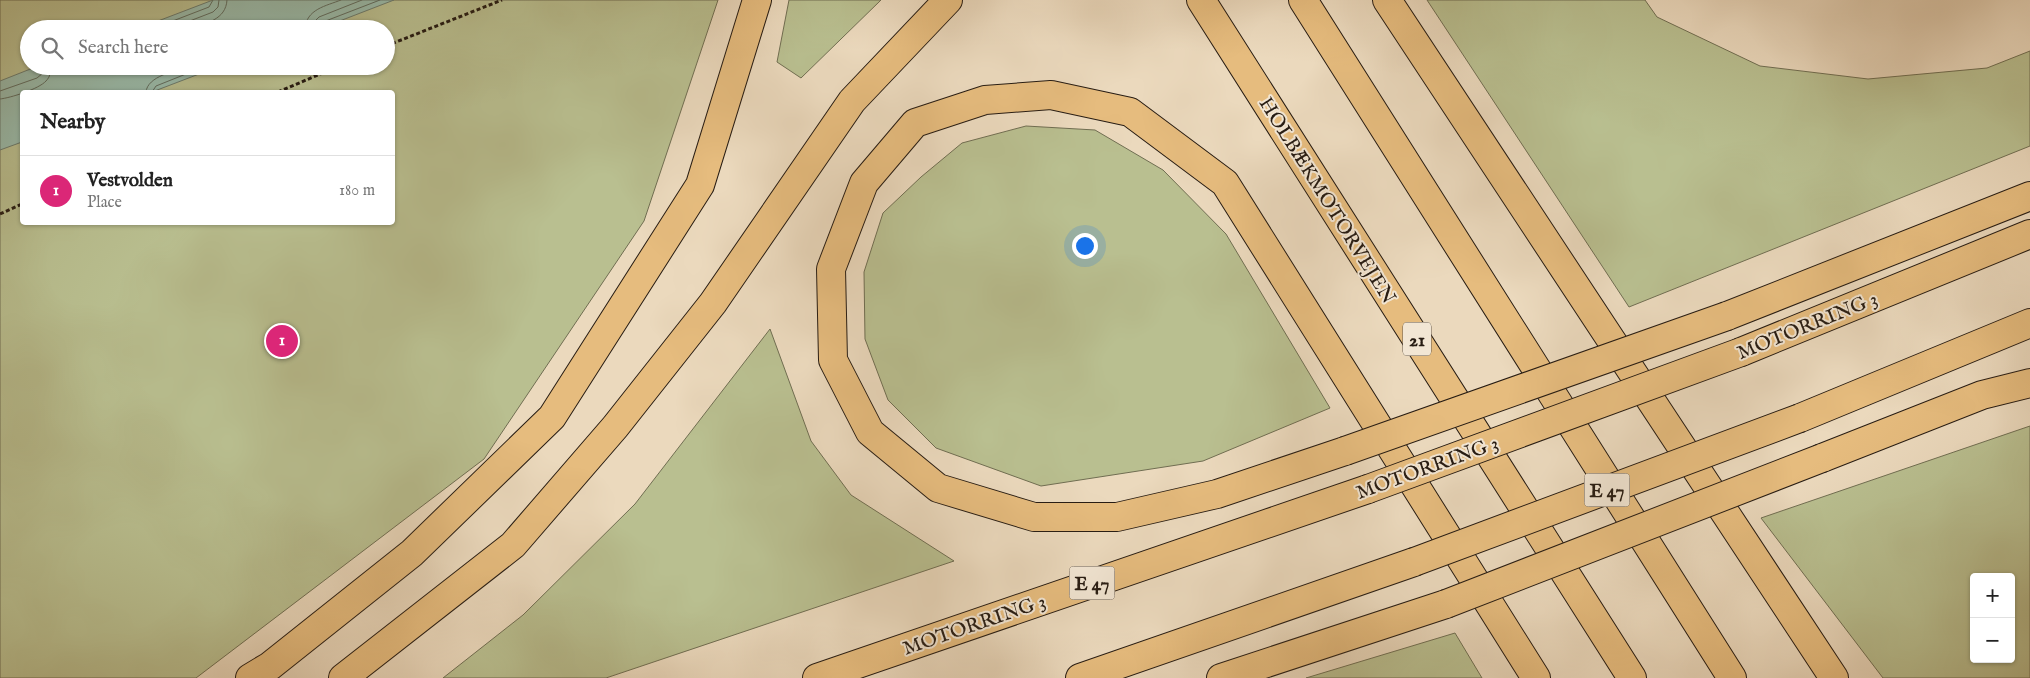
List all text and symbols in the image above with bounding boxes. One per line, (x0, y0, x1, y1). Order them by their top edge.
search box (20, 20, 395, 75)
icon: search (38, 34, 66, 62)
text: Search here (78, 36, 169, 60)
street label: HOLBÆKMOTORVEJEN (1253, 93, 1401, 309)
text: Nearby (40, 109, 105, 136)
text: Vestvolden (87, 169, 173, 193)
text: 1 (53, 181, 59, 201)
text: 180 m (339, 181, 375, 201)
text: Place (87, 193, 122, 213)
your location (1072, 233, 1098, 259)
street label: MOTORRING 3 (1733, 287, 1882, 366)
pin: 1 (266, 322, 298, 360)
road number: 21 (1403, 322, 1431, 356)
street label: MOTORRING 3 (1353, 431, 1502, 506)
road number: E 47 (1584, 474, 1630, 506)
road number: E 47 (1070, 566, 1114, 600)
map controls (1970, 573, 2015, 663)
button: + (1970, 573, 2015, 618)
street label: MOTORRING 3 (900, 589, 1049, 662)
button: − (1970, 618, 2015, 663)

